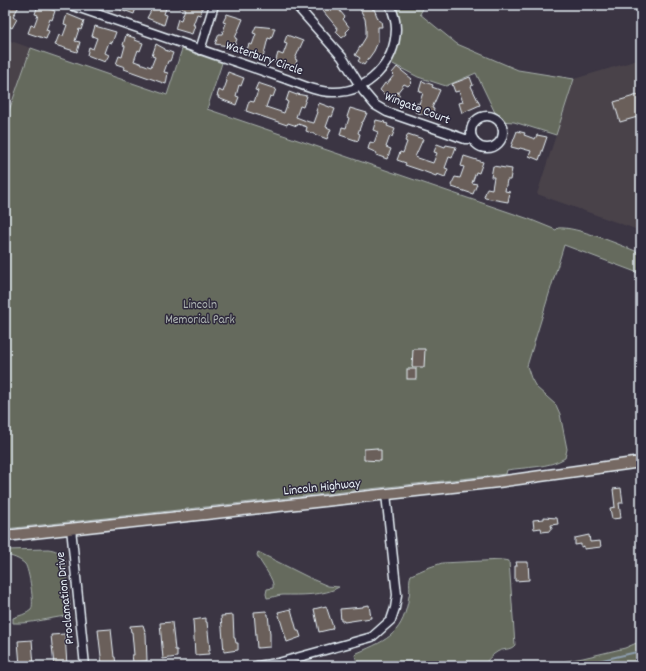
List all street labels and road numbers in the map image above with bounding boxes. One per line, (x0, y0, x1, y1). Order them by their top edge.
street label: Waterbury Circle (223, 37, 306, 81)
street label: Wingate Court (382, 88, 453, 130)
street label: Lincoln Highway (283, 474, 362, 501)
street label: Proclamation Drive (52, 551, 80, 645)

